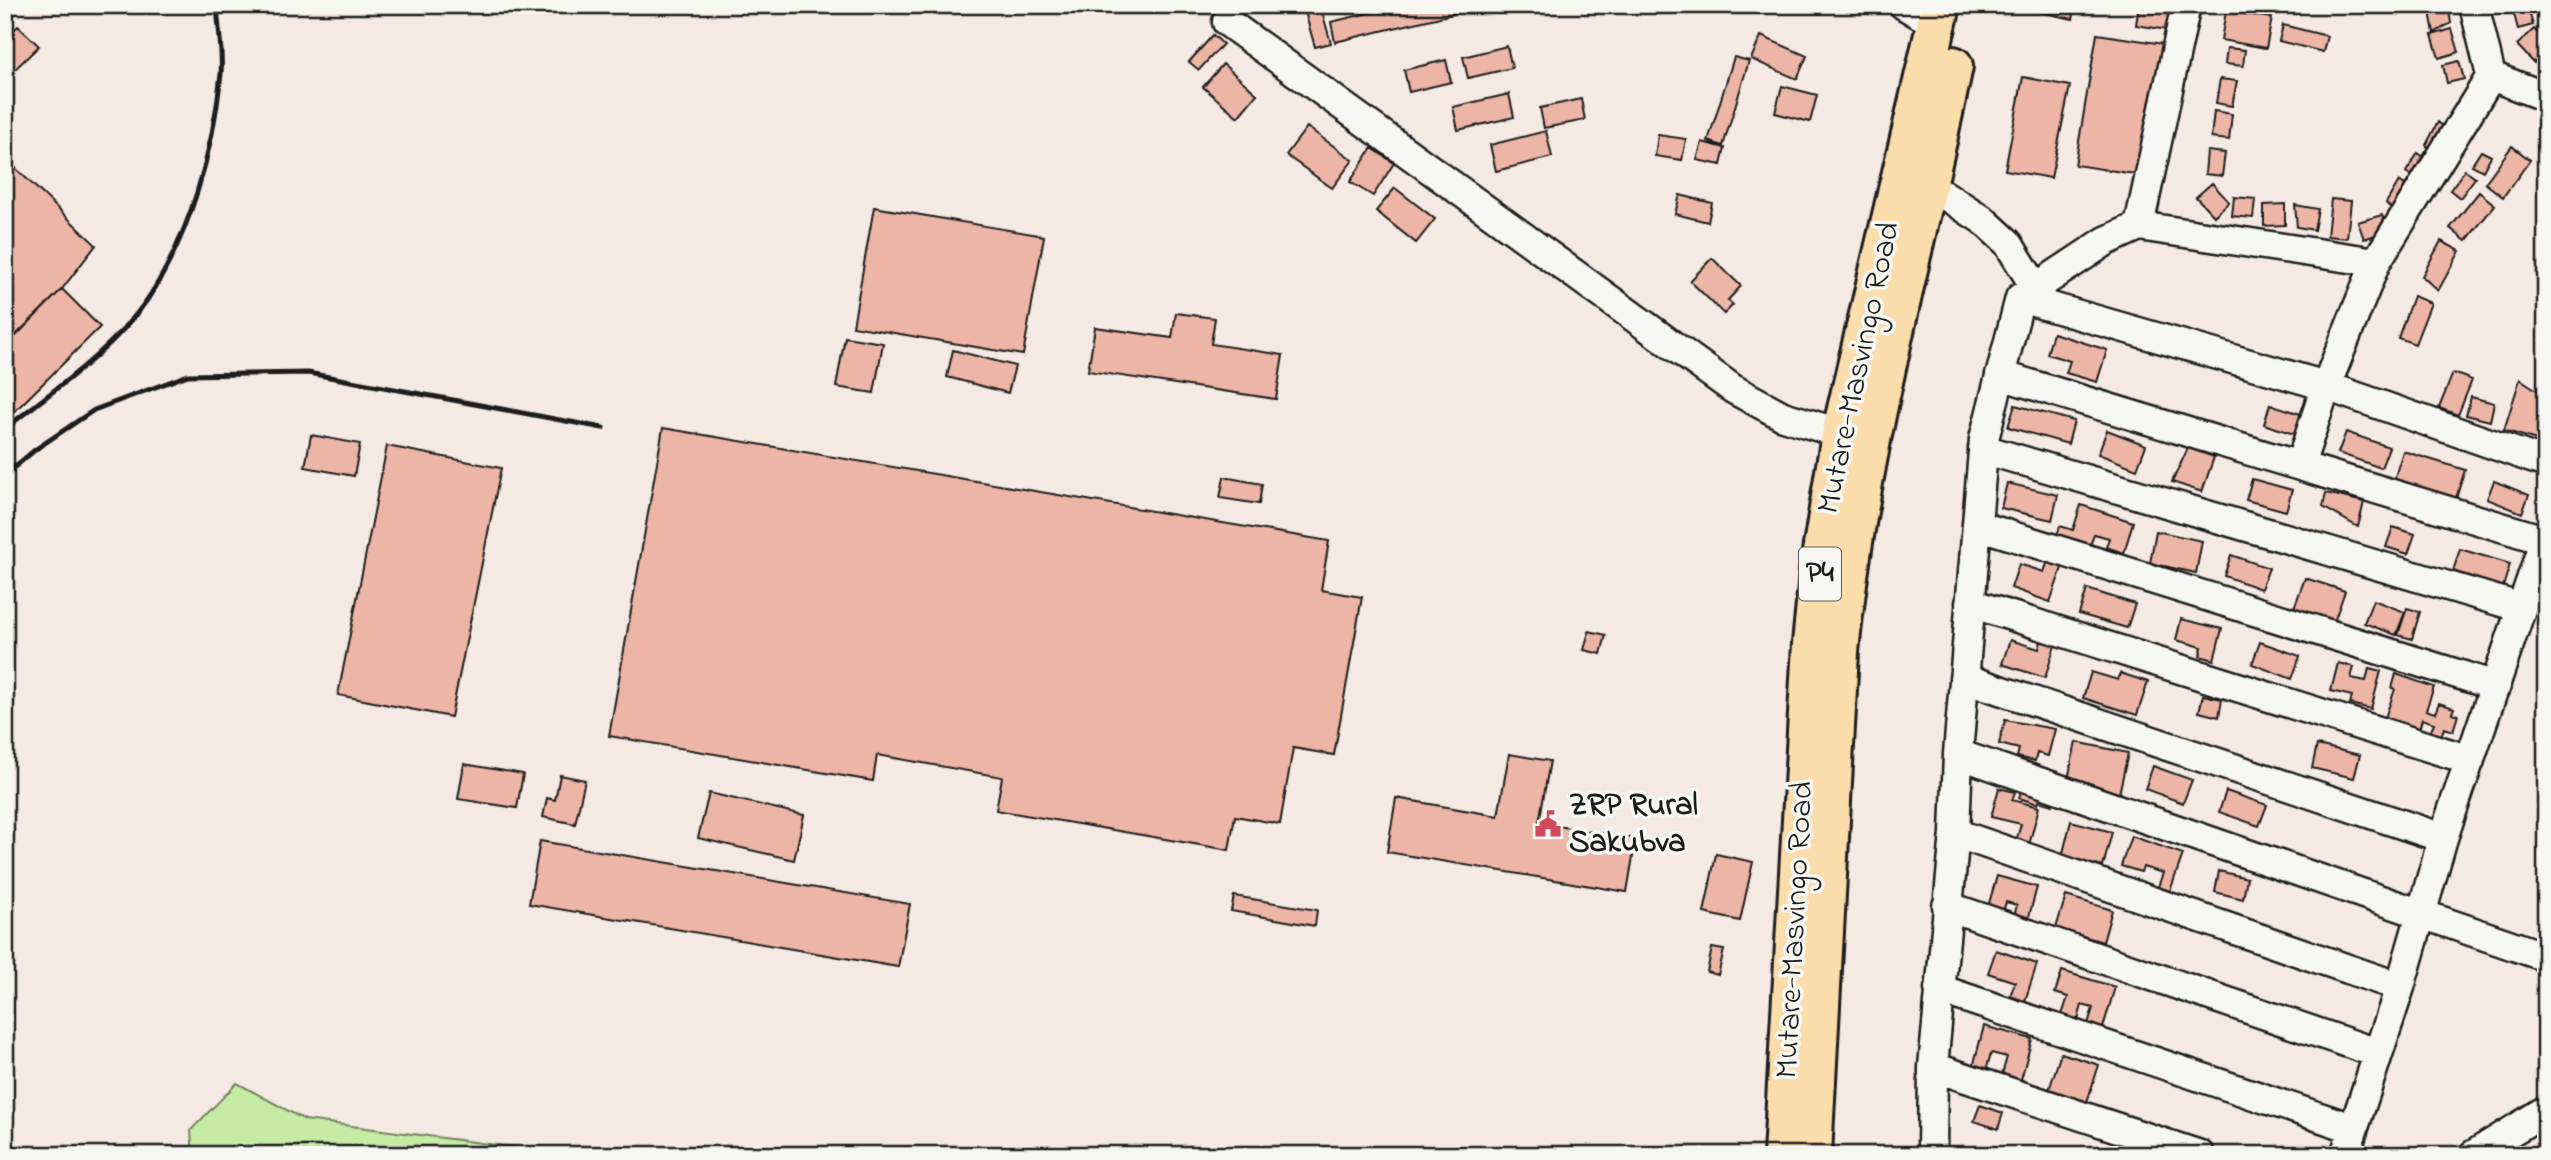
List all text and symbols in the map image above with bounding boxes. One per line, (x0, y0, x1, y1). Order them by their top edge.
street label: Mutare-Masvingo Road (1806, 218, 1914, 518)
road number: P4 (1799, 548, 1841, 600)
street label: Mutare-Masvingo Road (1765, 780, 1827, 1080)
place label: ZRP Rural Sakubva (1569, 783, 1698, 867)
public building icon: ZRP Rural Sakubva (1533, 809, 1563, 839)

